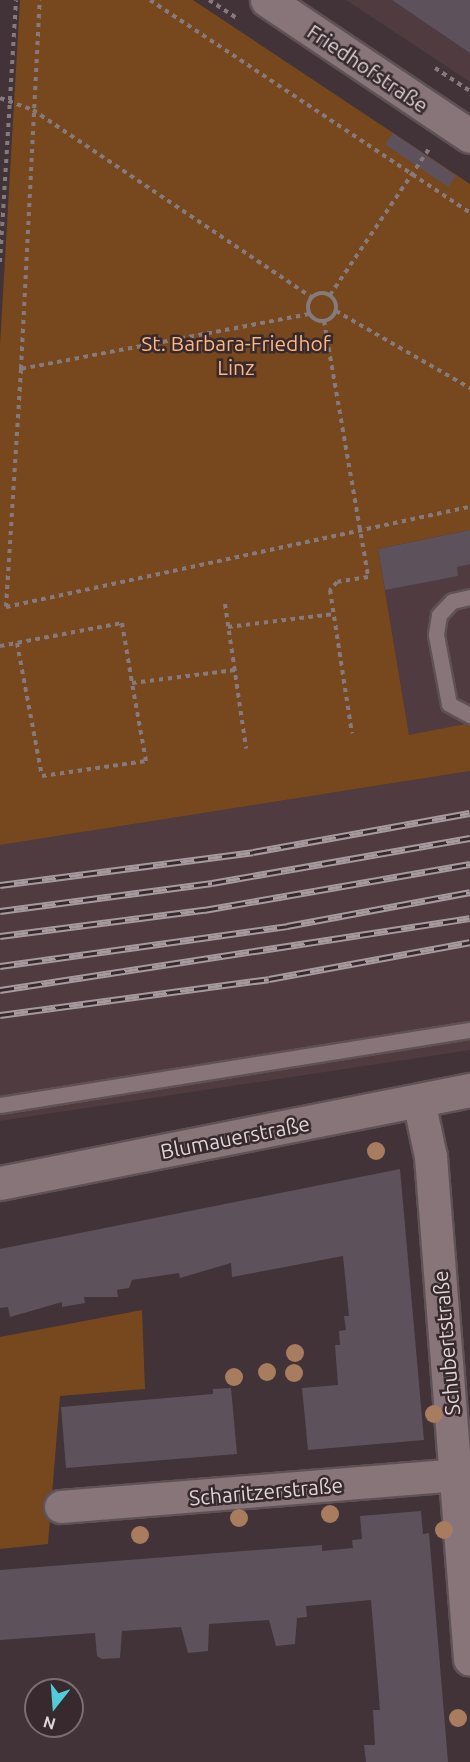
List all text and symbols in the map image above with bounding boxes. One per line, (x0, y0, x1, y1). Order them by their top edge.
street label: Friedhofstraße (303, 18, 433, 118)
park label: St. Barbara-Friedhof Linz (141, 330, 331, 380)
street label: Blumauerstraße (158, 1110, 312, 1164)
street label: Schubertstraße (427, 1270, 465, 1416)
street label: Scharitzerstraße (188, 1472, 344, 1510)
north arrow (24, 1678, 84, 1738)
text: N (41, 1713, 58, 1734)

